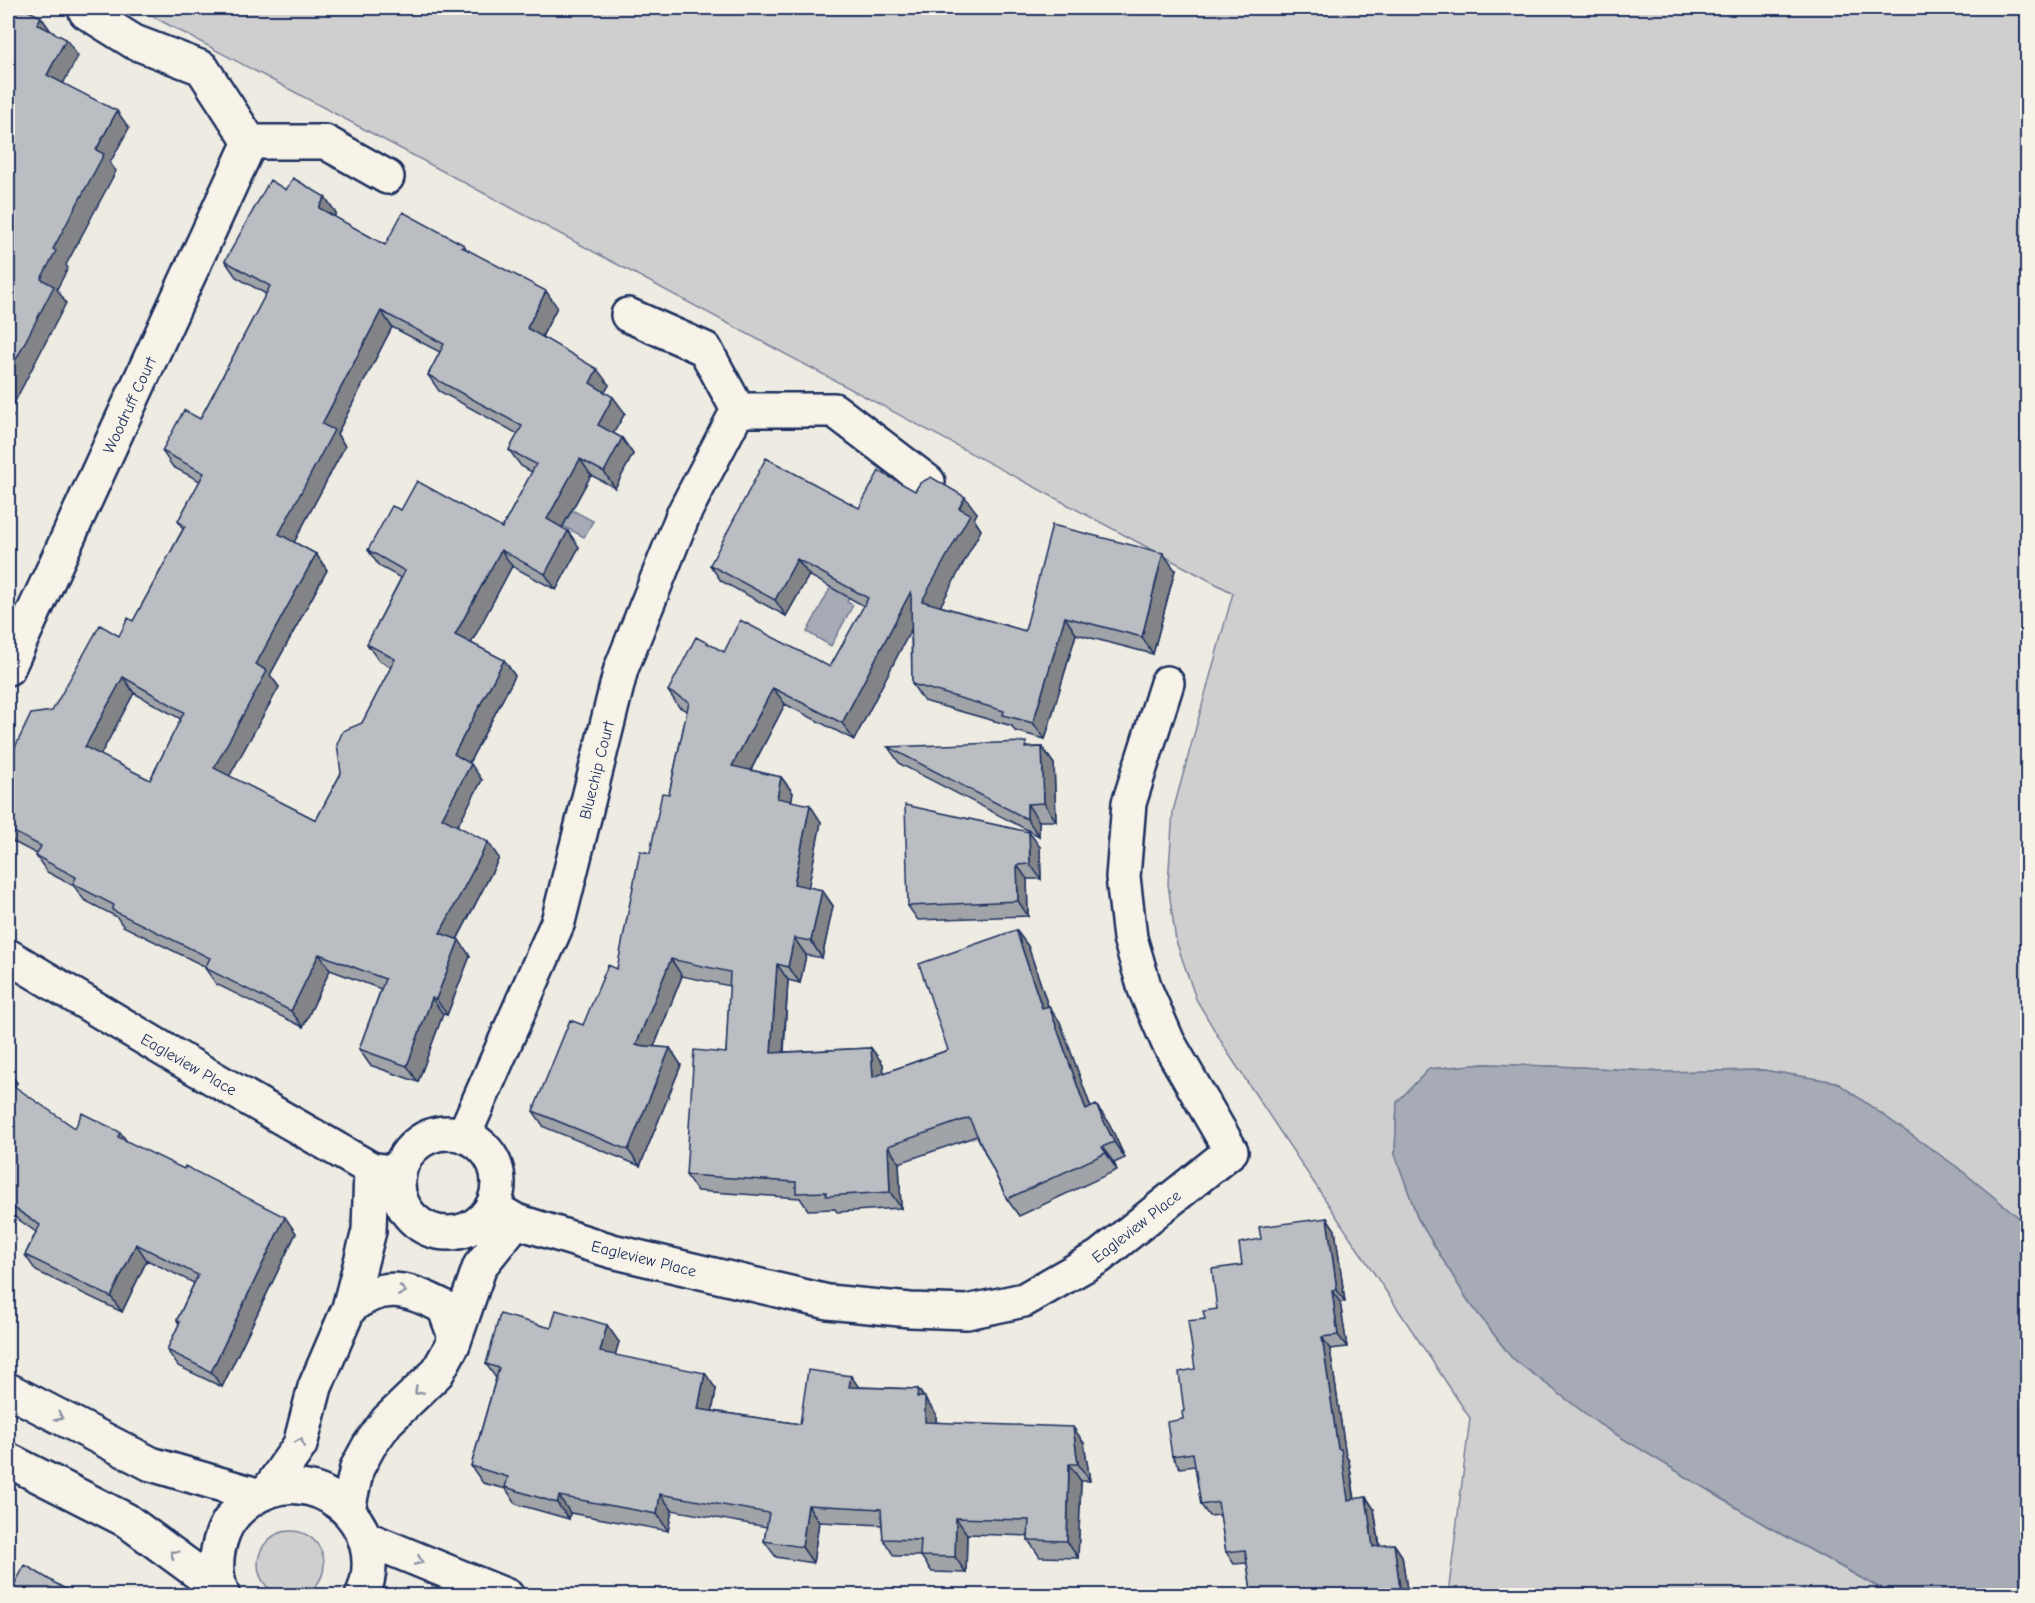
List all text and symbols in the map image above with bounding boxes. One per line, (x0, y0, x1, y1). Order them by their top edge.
street label: Woodruff Court (100, 354, 160, 457)
street label: Bluechip Court (576, 719, 618, 821)
street label: Eagleview Place (137, 1030, 240, 1100)
street label: Eagleview Place (1089, 1187, 1185, 1267)
street label: Eagleview Place (589, 1237, 698, 1281)
one-way arrow (398, 1285, 407, 1297)
one-way arrow (415, 1383, 426, 1394)
one-way arrow (53, 1410, 64, 1421)
one-way arrow (293, 1437, 305, 1448)
one-way arrow (169, 1550, 180, 1561)
one-way arrow (413, 1554, 424, 1566)

